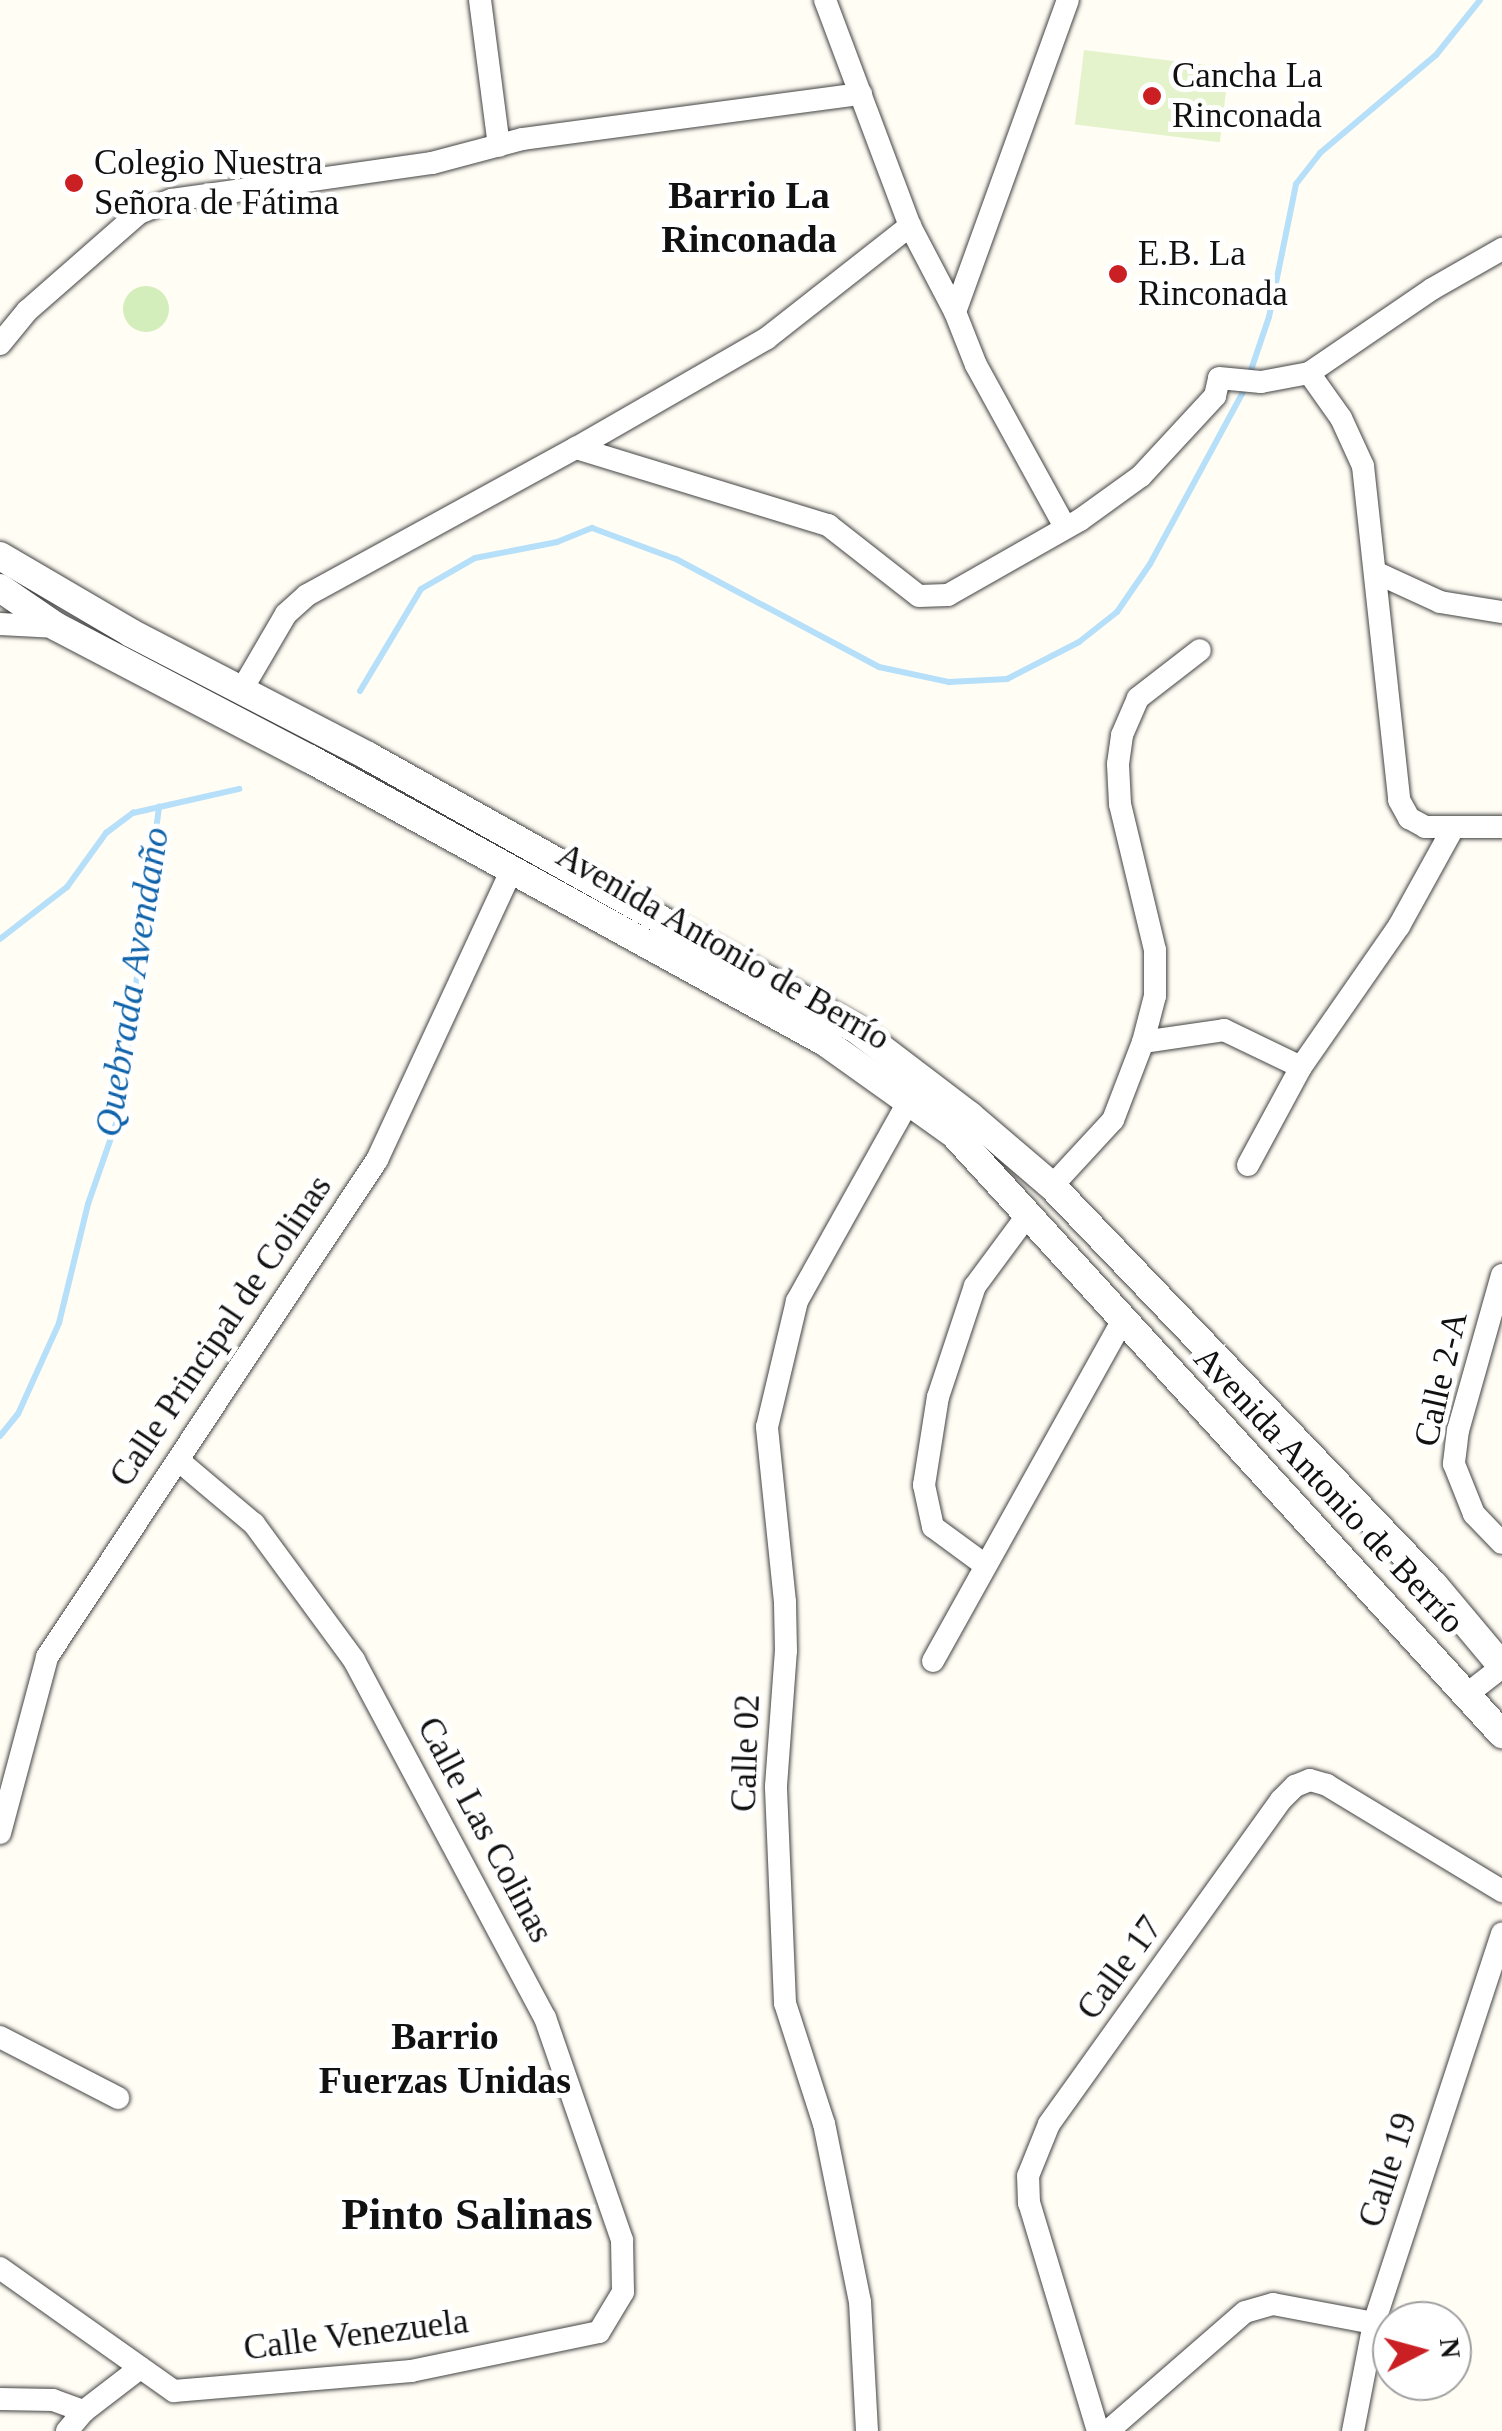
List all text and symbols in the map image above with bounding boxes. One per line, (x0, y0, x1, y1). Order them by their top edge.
place label: Cancha La Rinconada (1172, 55, 1323, 137)
marker: Cancha La Rinconada (1141, 85, 1163, 107)
place label: Colegio Nuestra Señora de Fátima (94, 142, 339, 224)
marker: Colegio Nuestra Señora de Fátima (63, 172, 85, 194)
district label: Barrio La Rinconada (661, 173, 837, 262)
place label: E.B. La Rinconada (1138, 233, 1288, 315)
marker: E.B. La Rinconada (1107, 263, 1129, 285)
water label: Quebrada Avendaño (85, 824, 179, 1140)
street label: Avenida Antonio de Berrío (548, 834, 898, 1060)
street label: Calle Principal de Colinas (101, 1167, 341, 1495)
street label: Calle 2-A (1405, 1308, 1477, 1450)
street label: Avenida Antonio de Berrío (1184, 1337, 1474, 1643)
street label: Calle 02 (723, 1693, 769, 1813)
street label: Calle Las Colinas (408, 1710, 562, 1950)
street label: Calle 17 (1068, 1908, 1172, 2028)
district label: Barrio Fuerzas Unidas (319, 2014, 571, 2104)
street label: Calle 19 (1350, 2108, 1426, 2232)
district label: Pinto Salinas (341, 2188, 593, 2242)
street label: Calle Venezuela (241, 2300, 471, 2370)
north arrow (1372, 2301, 1472, 2401)
text: N (1434, 2336, 1467, 2360)

